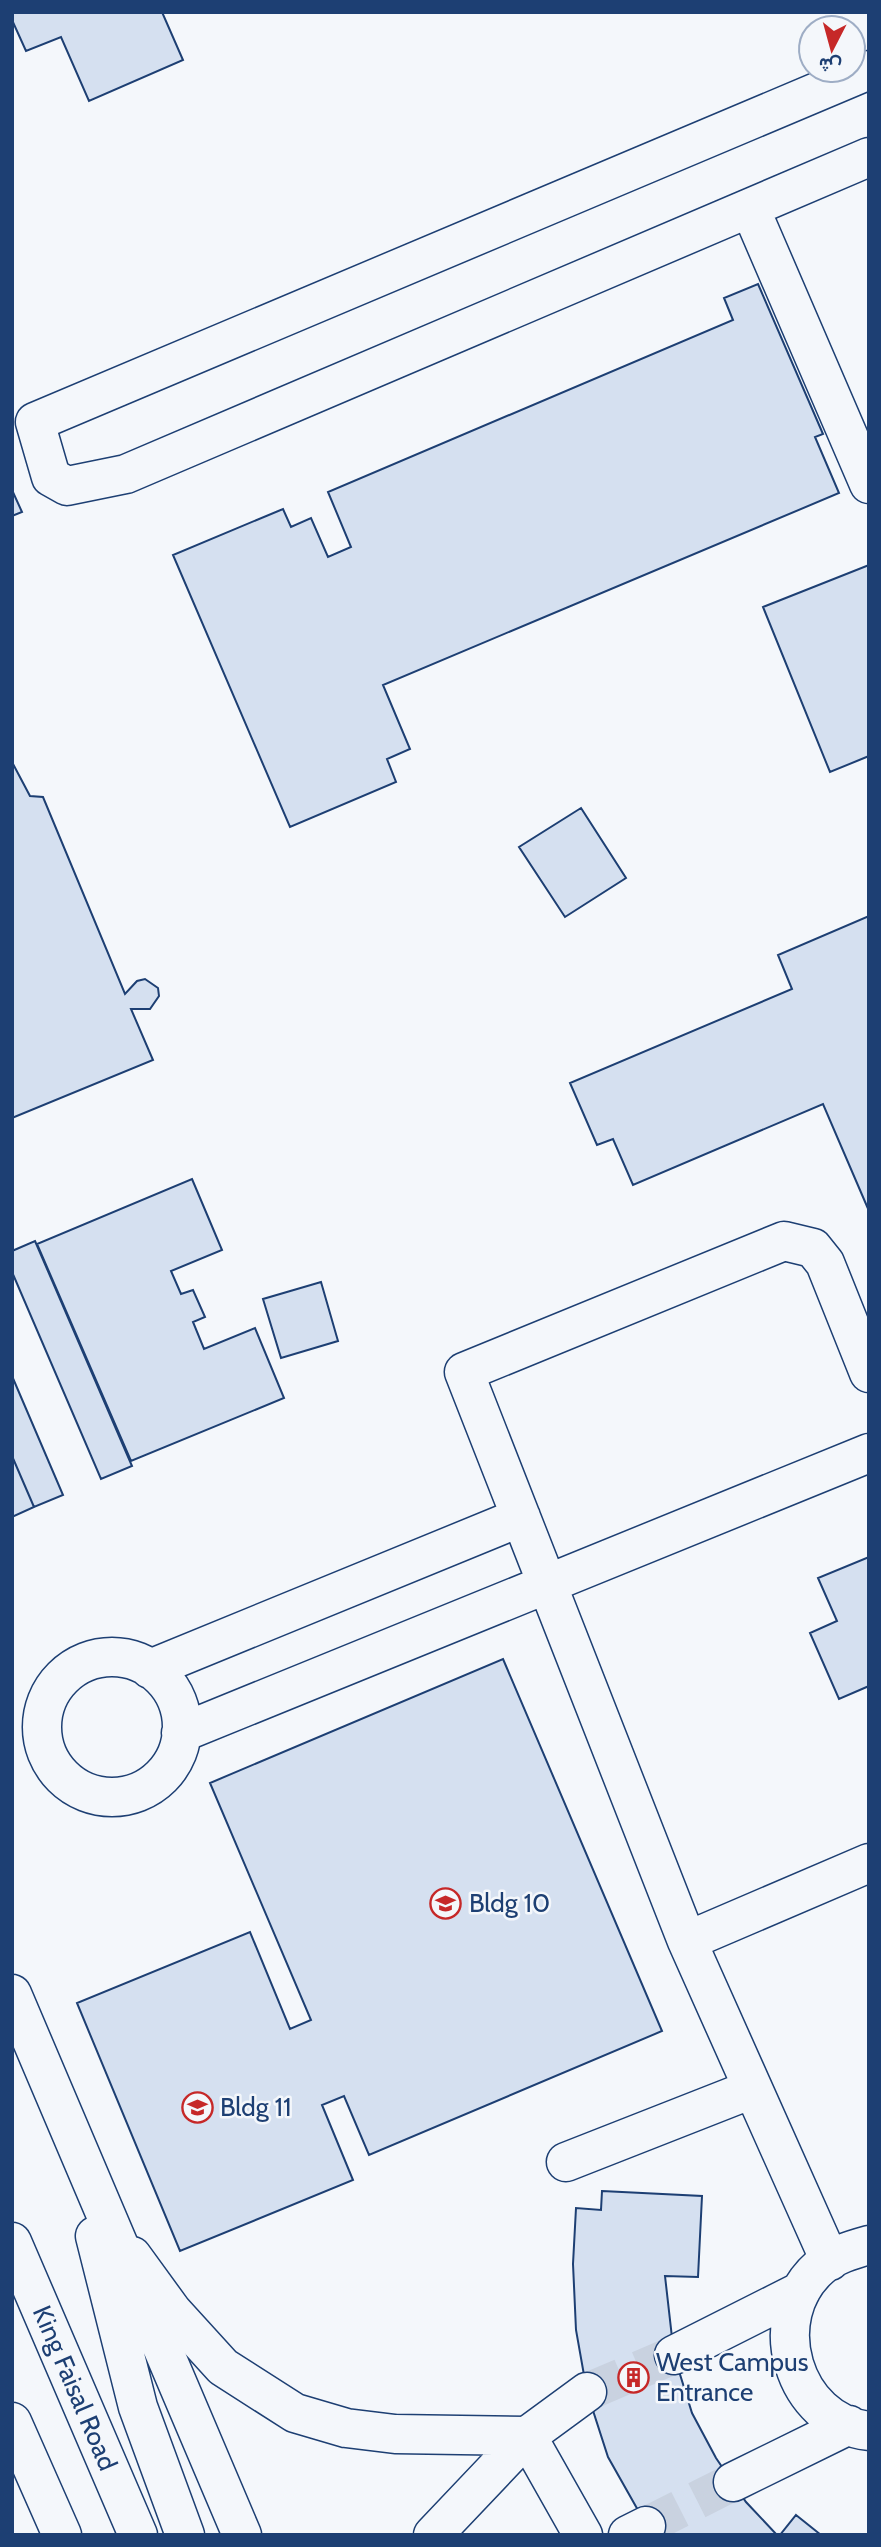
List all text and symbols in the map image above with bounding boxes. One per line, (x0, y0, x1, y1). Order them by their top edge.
north arrow (797, 14, 867, 84)
text: ش (818, 53, 843, 78)
school or university icon: Bldg 10 (429, 1886, 463, 1920)
place label: Bldg 10 (469, 1887, 550, 1919)
school or university icon: Bldg 11 (180, 2090, 214, 2124)
place label: Bldg 11 (220, 2091, 292, 2123)
street label: King Faisal Road (26, 2301, 124, 2475)
place label: West Campus Entrance (656, 2346, 809, 2408)
building icon: West Campus Entrance (616, 2360, 650, 2394)

